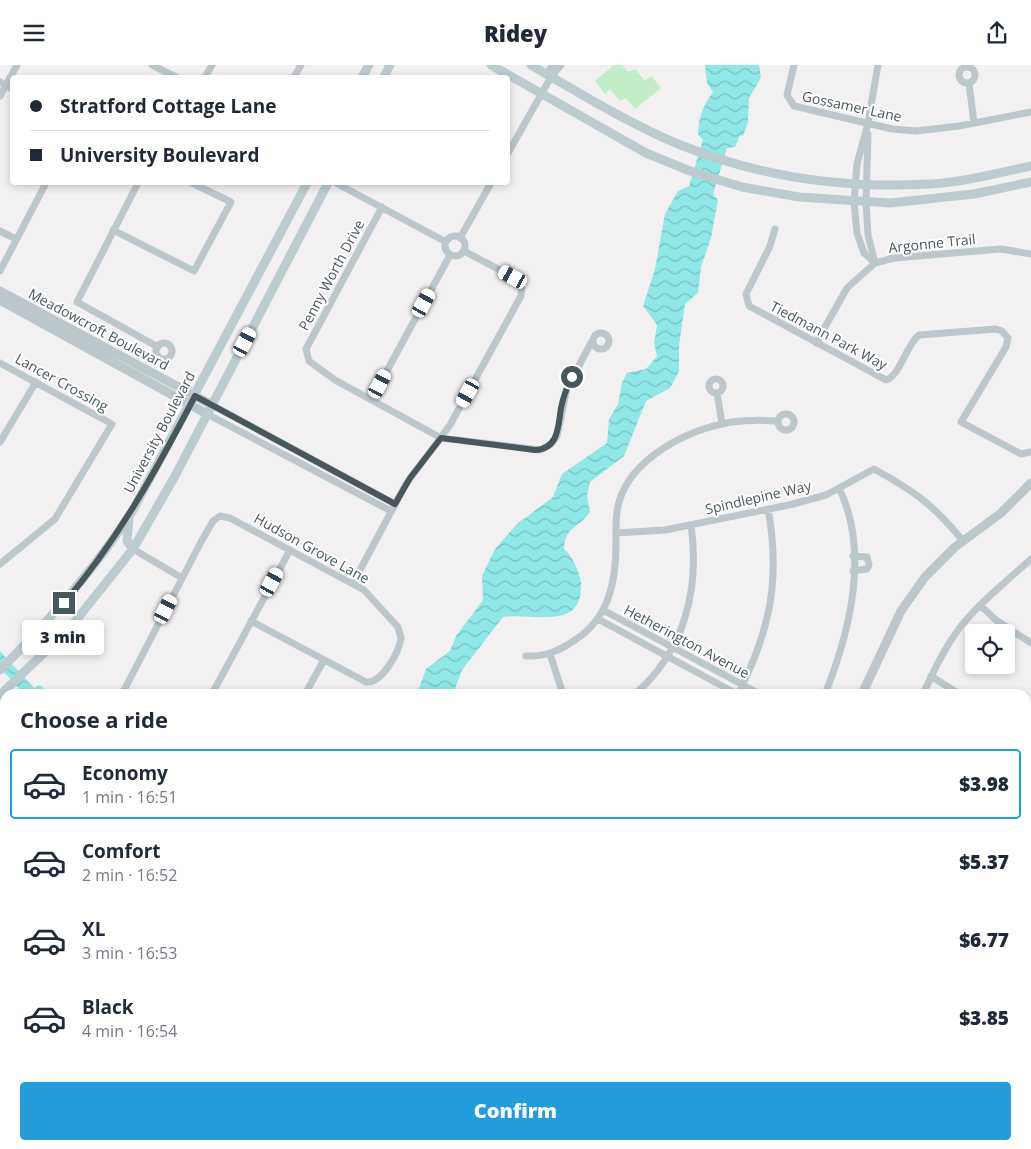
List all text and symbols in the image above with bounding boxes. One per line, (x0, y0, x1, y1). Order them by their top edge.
text: Ridey (484, 18, 547, 48)
icon: menu (20, 19, 48, 47)
icon: share (983, 19, 1011, 47)
street label: Gossamer Lane (800, 86, 904, 126)
text: Stratford Cottage Lane (60, 93, 276, 119)
text: University Boulevard (60, 142, 260, 168)
street label: Penny Worth Drive (294, 216, 368, 334)
street label: Argonne Trail (887, 229, 977, 257)
car (496, 263, 529, 291)
street label: Meadowcroft Boulevard (25, 284, 173, 374)
car (410, 286, 437, 320)
street label: Tiedmann Park Way (767, 296, 892, 374)
car (231, 325, 258, 359)
street label: Lancer Crossing (12, 349, 112, 416)
route start (561, 366, 583, 388)
car (366, 367, 393, 401)
street label: University Boulevard (119, 368, 199, 496)
car (454, 376, 481, 410)
street label: Spindlepine Way (703, 475, 814, 518)
street label: Hudson Grove Lane (251, 508, 373, 588)
car (258, 565, 285, 599)
route end (53, 592, 75, 614)
car (152, 592, 179, 626)
street label: Hetherington Avenue (621, 600, 753, 682)
callout: 3 min (23, 621, 105, 655)
map controls (965, 624, 1015, 674)
button: locate (965, 624, 1015, 674)
text: 3 min (40, 626, 86, 648)
text: Choose a ride (20, 704, 168, 734)
text: Economy (82, 760, 168, 786)
icon: car (22, 762, 67, 807)
text: $3.98 (959, 771, 1009, 797)
text: 1 min · 16:51 (82, 786, 177, 808)
text: Comfort (82, 838, 161, 864)
icon: car (22, 840, 67, 885)
text: $5.37 (959, 849, 1009, 875)
text: 2 min · 16:52 (82, 864, 177, 886)
text: XL (82, 916, 105, 942)
icon: car (22, 918, 67, 963)
text: $6.77 (959, 927, 1009, 953)
text: 3 min · 16:53 (82, 942, 177, 964)
text: Black (82, 994, 134, 1020)
icon: car (22, 996, 67, 1041)
text: $3.85 (959, 1005, 1009, 1031)
text: 4 min · 16:54 (82, 1020, 177, 1042)
button: Confirm (20, 1082, 1011, 1140)

